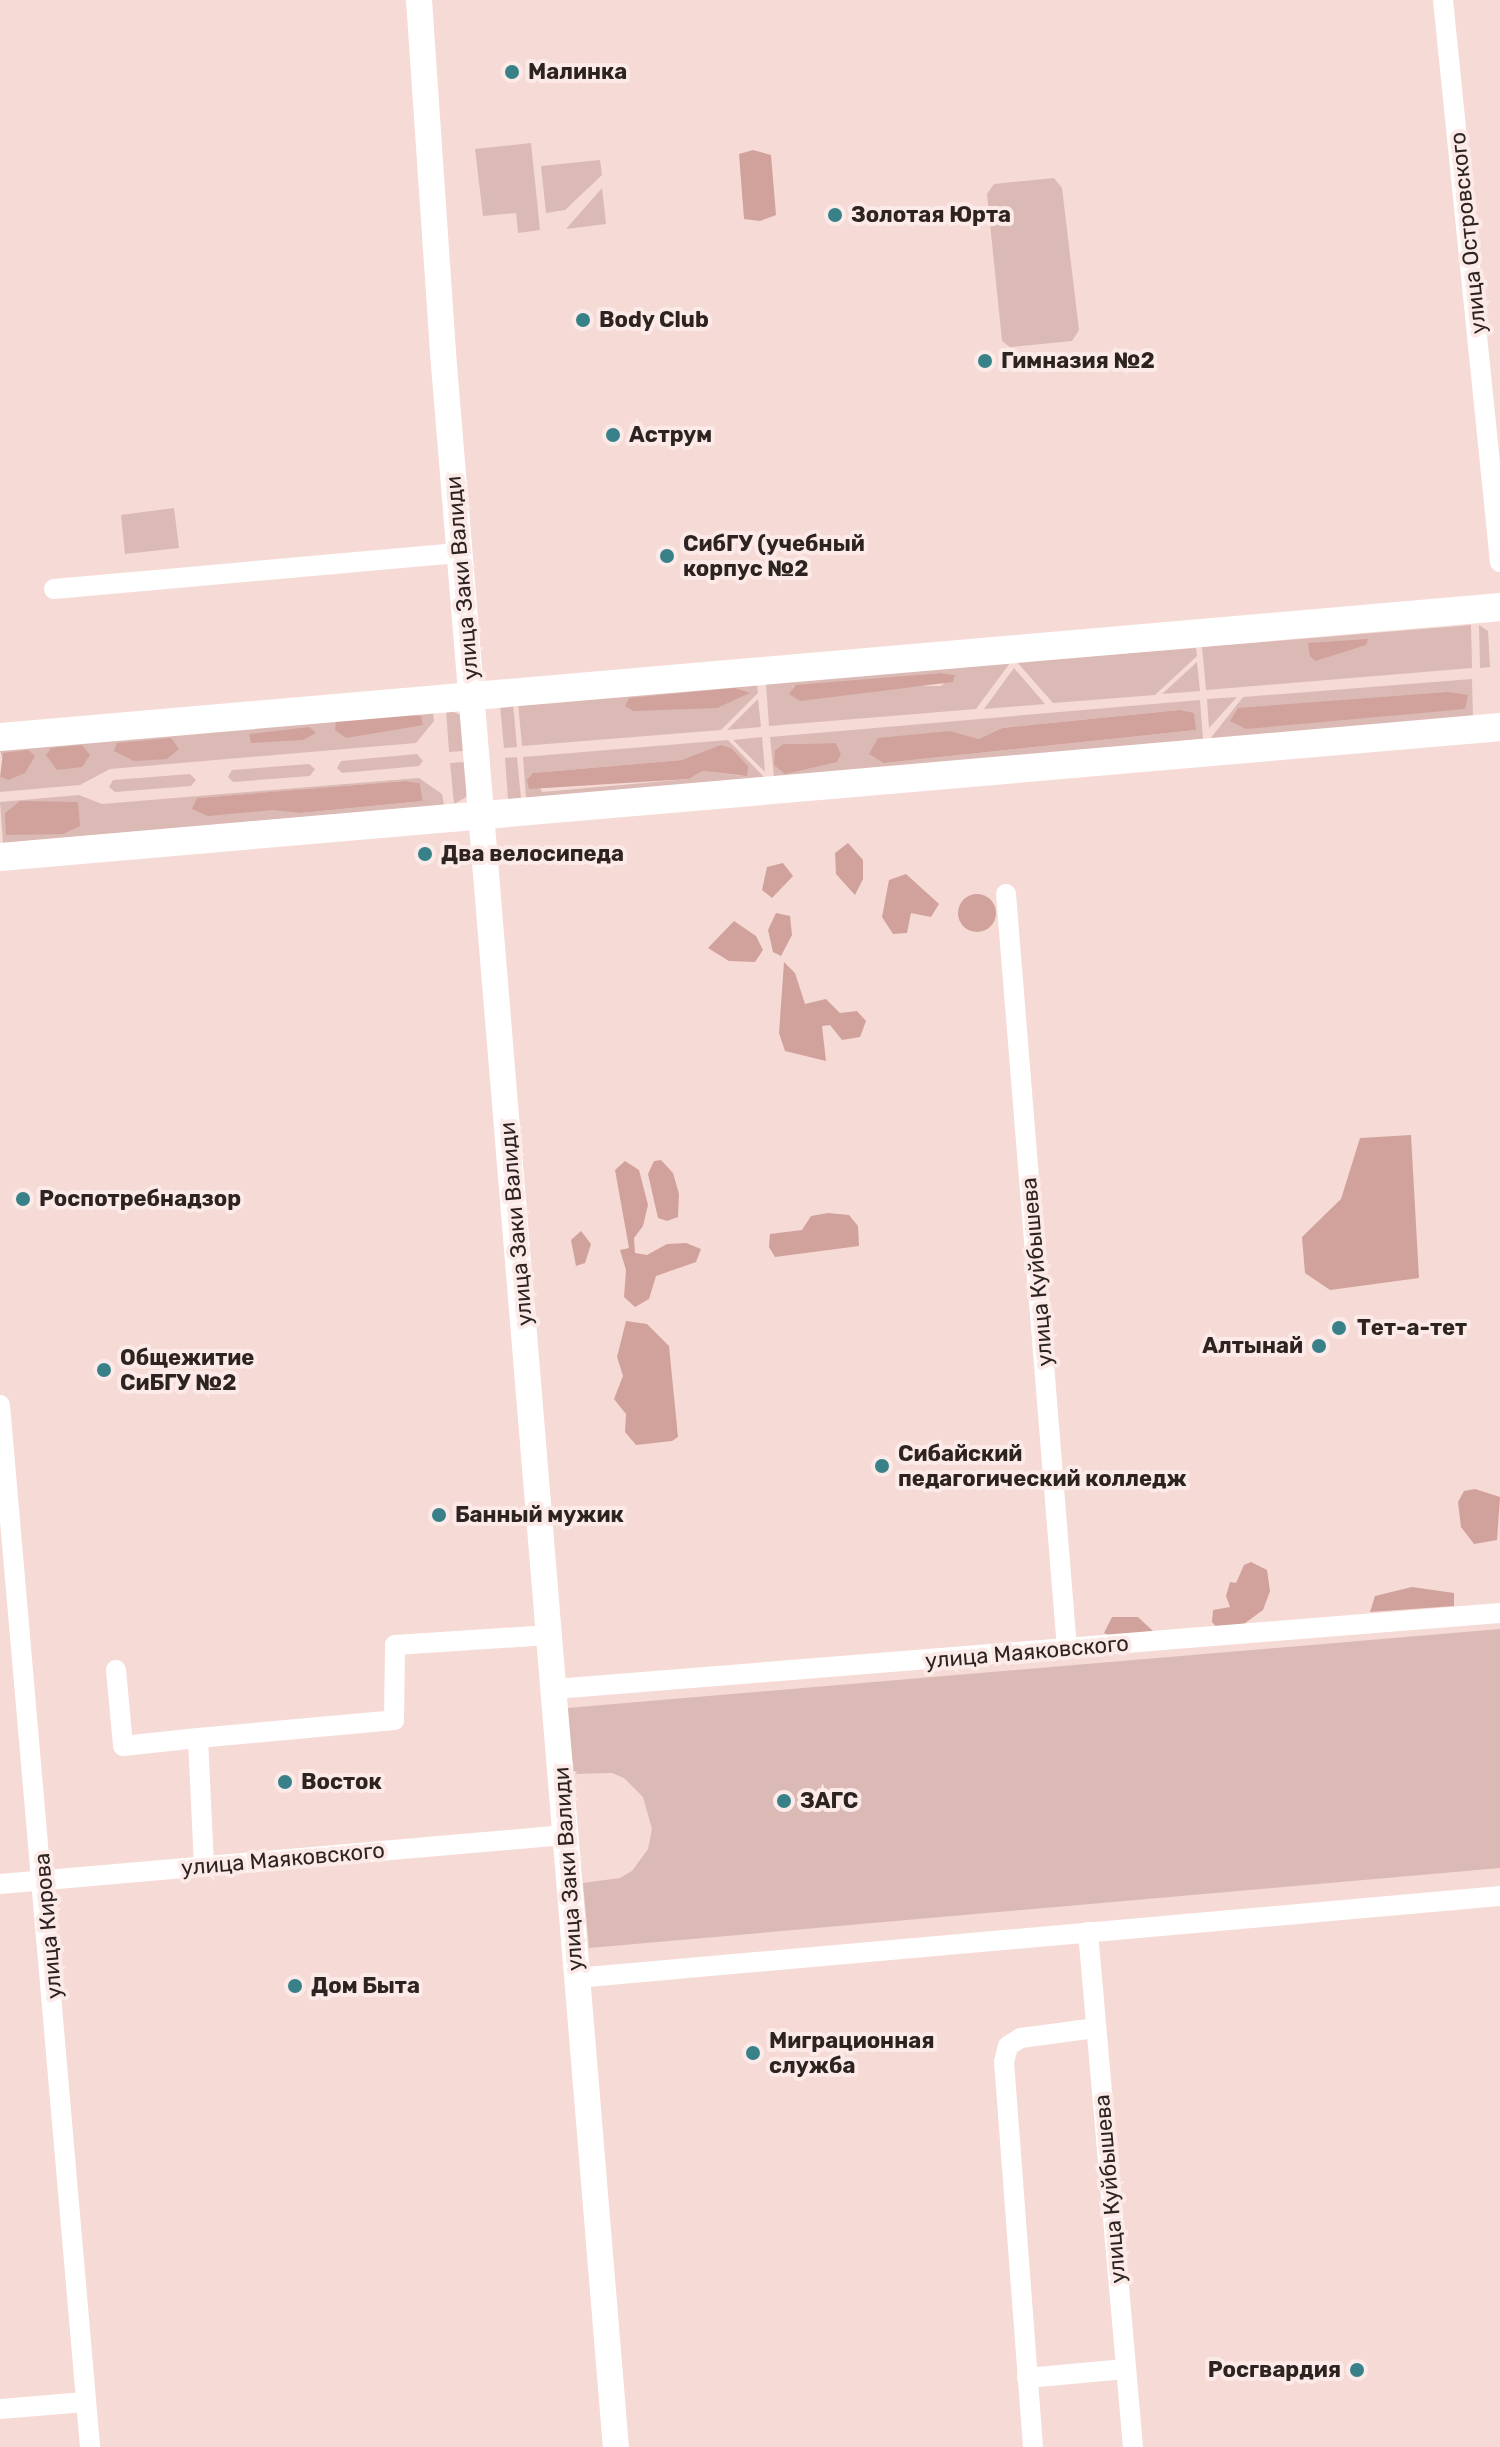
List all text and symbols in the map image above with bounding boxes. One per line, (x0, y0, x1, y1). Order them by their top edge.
place label: Малинка (528, 59, 627, 85)
marker: Малинка (503, 63, 521, 81)
street label: улица Островского (1444, 131, 1492, 335)
place label: Золотая Юрта (851, 202, 1011, 228)
marker: Золотая Юрта (826, 206, 844, 224)
place label: Body Club (599, 307, 709, 333)
marker: Body Club (574, 311, 592, 329)
place label: Гимназия №2 (1001, 348, 1155, 374)
marker: Гимназия №2 (976, 352, 994, 370)
place label: Аструм (629, 422, 712, 448)
marker: Аструм (604, 426, 622, 444)
street label: улица Заки Валиди (440, 475, 484, 681)
place label: СибГУ (учебный корпус №2 (683, 530, 865, 582)
marker: СибГУ (учебный корпус №2 (658, 547, 676, 565)
place label: Два велосипеда (441, 841, 624, 867)
marker: Два велосипеда (416, 845, 434, 863)
street label: улица Заки Валиди (494, 1121, 538, 1327)
street label: улица Куйбышева (1016, 1176, 1058, 1368)
place label: Роспотребнадзор (39, 1186, 241, 1212)
marker: Роспотребнадзор (14, 1190, 32, 1208)
place label: Тет-а-тет (1357, 1315, 1467, 1341)
marker: Тет-а-тет (1328, 1317, 1350, 1339)
place label: Алтынай (1202, 1333, 1303, 1359)
marker: Алтынай (1310, 1337, 1328, 1355)
place label: Общежитие СиБГУ №2 (120, 1344, 254, 1396)
marker: Общежитие СиБГУ №2 (95, 1361, 113, 1379)
place label: Сибайский педагогический колледж (898, 1440, 1187, 1492)
marker: Сибайский педагогический колледж (873, 1457, 891, 1475)
place label: Банный мужик (455, 1502, 624, 1528)
marker: Банный мужик (430, 1506, 448, 1524)
street label: улица Маяковского (924, 1630, 1130, 1674)
street label: улица Заки Валиди (548, 1766, 588, 1972)
place label: Восток (301, 1769, 382, 1795)
marker: Восток (276, 1773, 294, 1791)
place label: ЗАГС (800, 1788, 858, 1814)
marker: ЗАГС (775, 1792, 793, 1810)
street label: улица Маяковского (180, 1837, 386, 1881)
street label: улица Кирова (28, 1852, 68, 2000)
place label: Дом Быта (311, 1973, 420, 1999)
marker: Дом Быта (286, 1977, 304, 1995)
place label: Миграционная служба (769, 2027, 934, 2078)
marker: Миграционная служба (744, 2044, 762, 2062)
street label: улица Куйбышева (1089, 2093, 1131, 2285)
place label: Росгвардия (1208, 2357, 1341, 2383)
marker: Росгвардия (1348, 2361, 1366, 2379)

